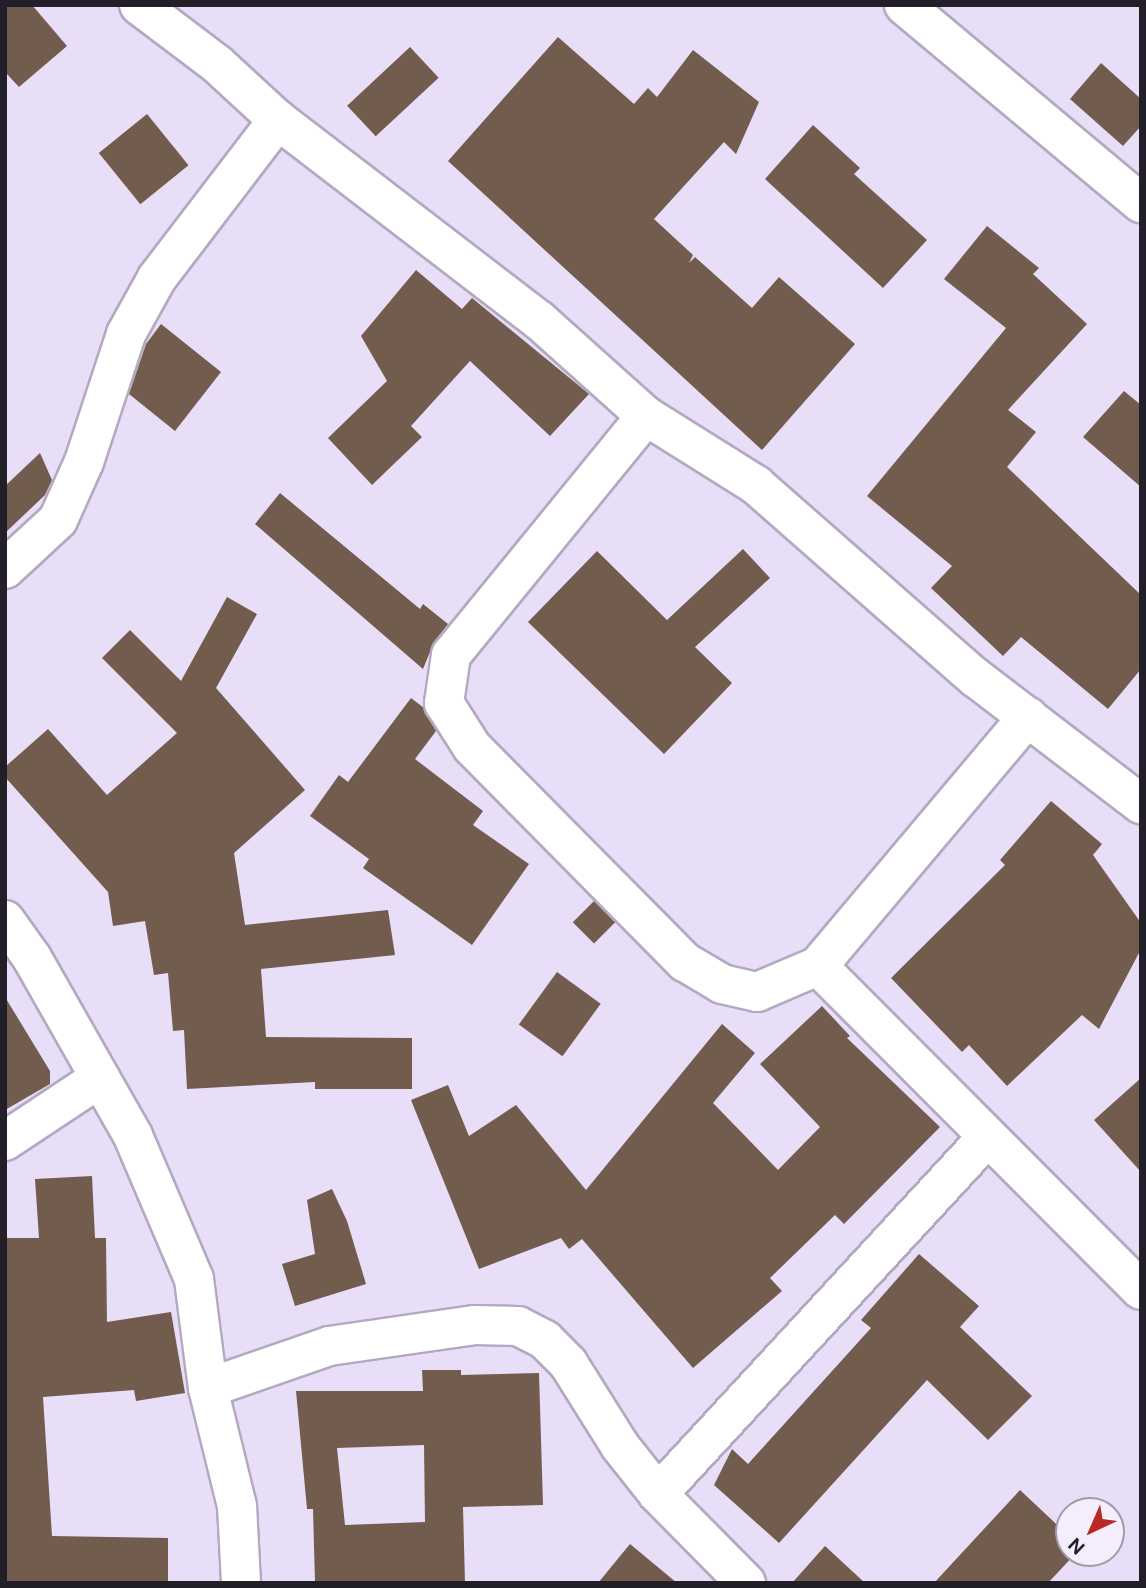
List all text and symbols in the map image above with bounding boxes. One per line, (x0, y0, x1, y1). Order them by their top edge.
north arrow (1055, 1497, 1125, 1567)
text: N (1063, 1532, 1090, 1560)

